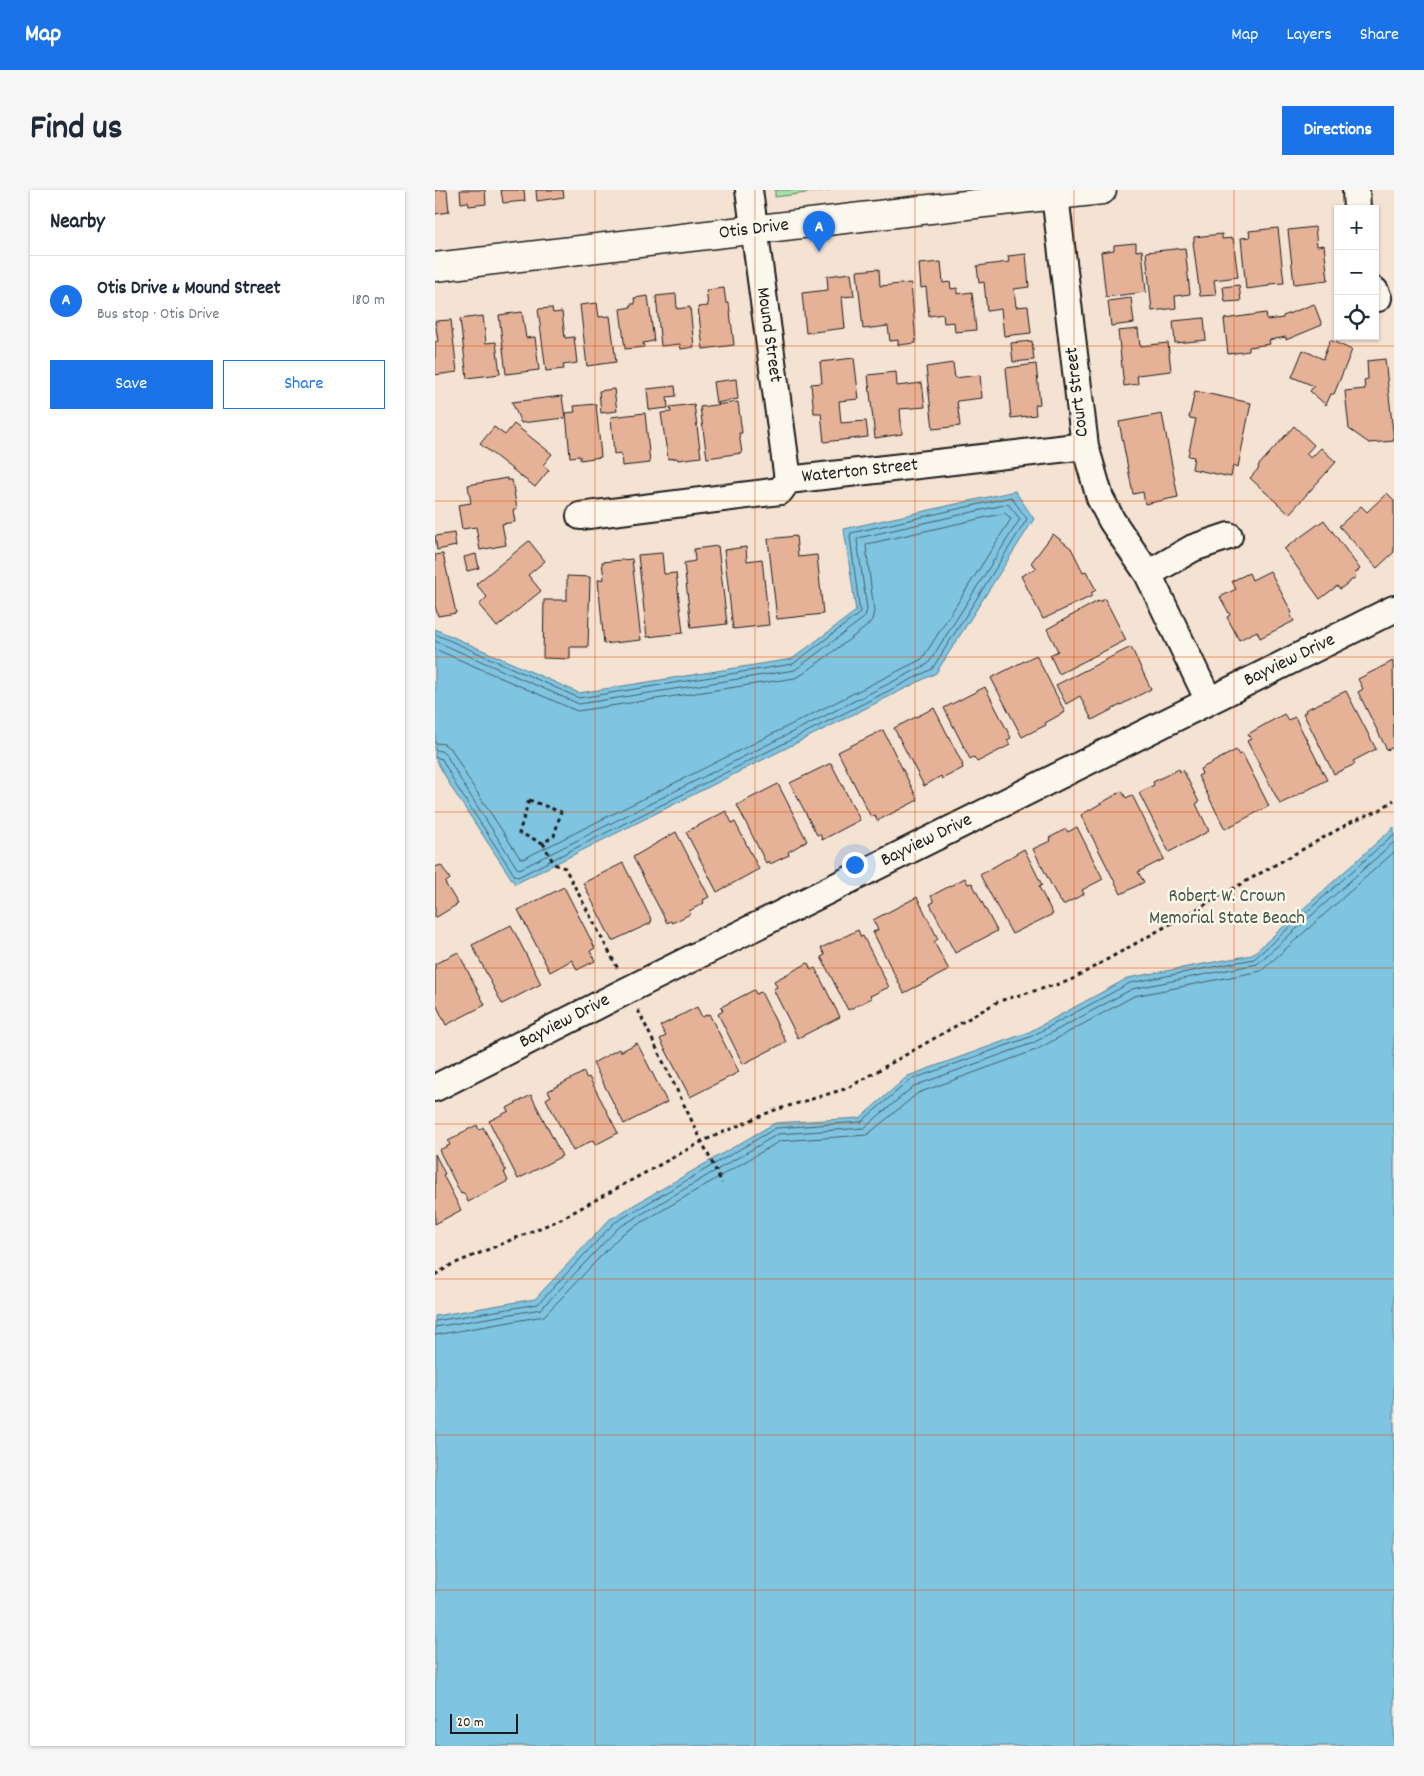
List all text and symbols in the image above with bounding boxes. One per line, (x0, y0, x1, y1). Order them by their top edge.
text: Map (25, 18, 61, 52)
text: Map (1231, 23, 1258, 48)
text: Layers (1286, 23, 1332, 48)
text: Share (1360, 23, 1399, 48)
text: Find us (30, 105, 122, 155)
button: Directions (1282, 106, 1394, 155)
map controls (1334, 205, 1379, 340)
button: + (1334, 205, 1379, 250)
text: Nearby (50, 208, 105, 238)
pin: A (803, 211, 835, 252)
street label: Otis Drive (717, 212, 791, 248)
button: − (1334, 250, 1379, 295)
text: Otis Drive & Mound Street (97, 276, 280, 303)
street label: Mound Street (748, 286, 788, 384)
text: A (62, 289, 70, 312)
text: 180 m (352, 289, 385, 312)
button: locate (1334, 295, 1379, 340)
text: Bus stop · Otis Drive (97, 303, 219, 326)
street label: Court Street (1059, 345, 1097, 439)
button: Save (50, 360, 213, 409)
button: Share (223, 360, 385, 409)
street label: Waterton Street (800, 452, 920, 492)
street label: Bayview Drive (1240, 627, 1340, 695)
street label: Bayview Drive (877, 807, 977, 875)
your location (842, 852, 868, 878)
park label: Robert W. Crown Memorial State Beach (1149, 884, 1305, 933)
street label: Bayview Drive (515, 988, 615, 1056)
scale bar (450, 1711, 517, 1734)
text: 20 m (457, 1713, 484, 1733)

